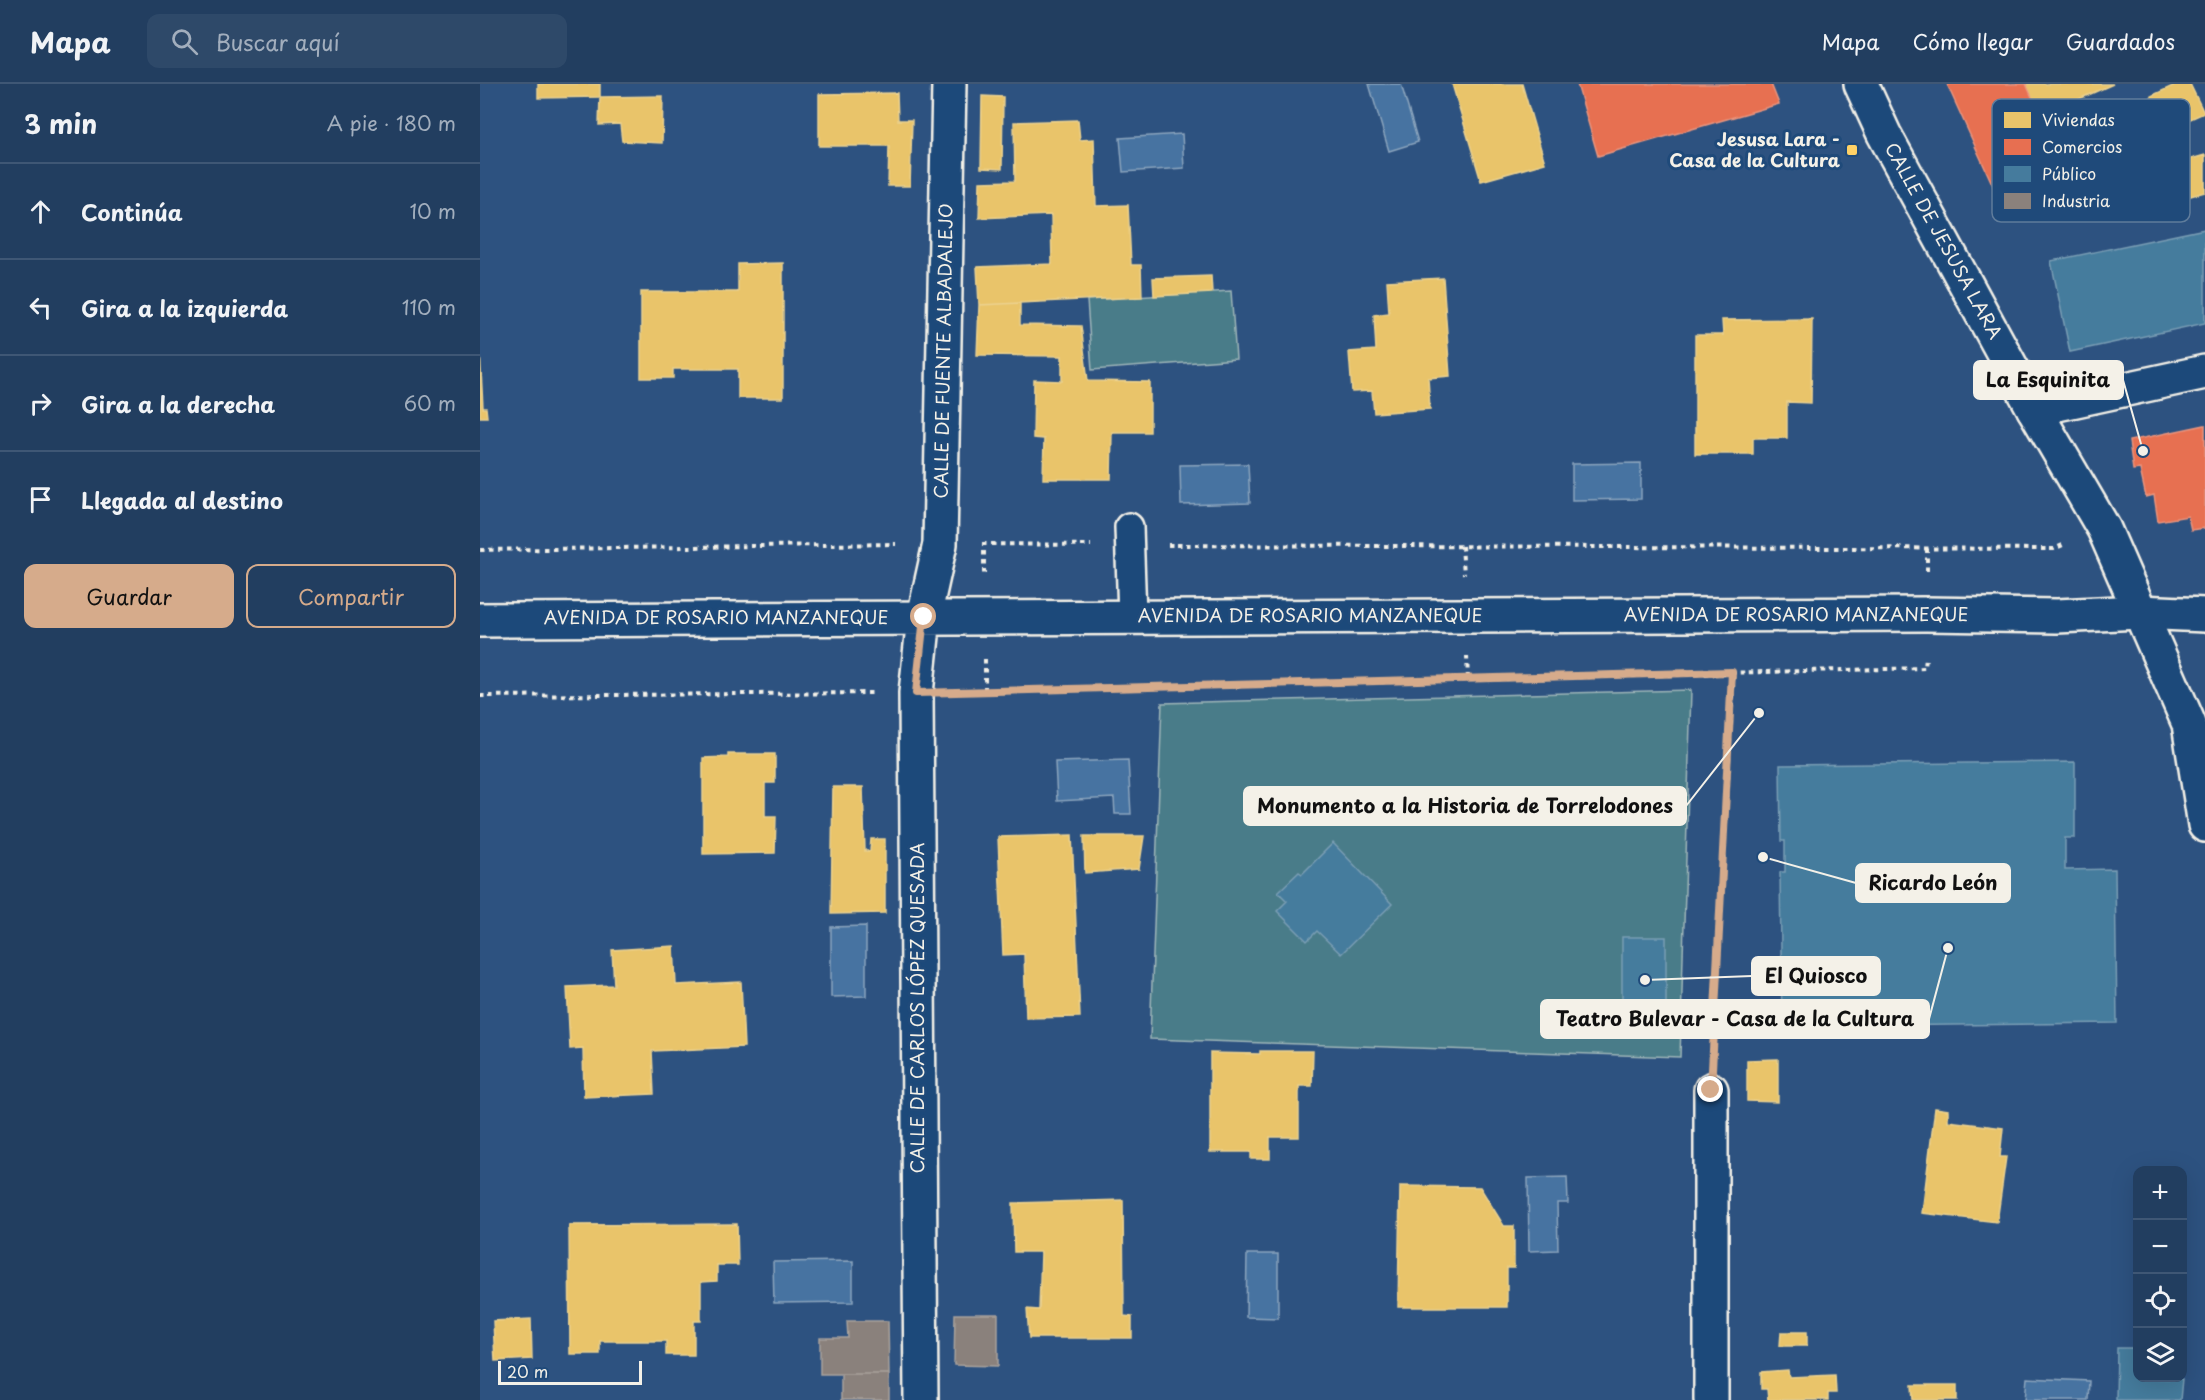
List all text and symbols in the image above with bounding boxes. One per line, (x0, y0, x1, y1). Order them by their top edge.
search box (147, 14, 567, 68)
text: Mapa (30, 20, 111, 63)
icon: search (168, 25, 201, 58)
text: Buscar aquí (216, 25, 340, 58)
text: Mapa (1822, 25, 1880, 57)
text: Cómo llegar (1913, 25, 2033, 57)
text: Guardados (2066, 25, 2175, 57)
legend (1992, 99, 2190, 222)
text: 3 min (24, 104, 97, 143)
text: Viviendas (2042, 107, 2115, 131)
text: A pie · 180 m (327, 108, 456, 138)
place label: Jesusa Lara - Casa de la Cultura (1669, 125, 1841, 173)
text: Comercios (2042, 134, 2122, 158)
street label: CALLE DE JESUSA LARA (1879, 137, 2010, 343)
marker: Jesusa Lara - Casa de la Cultura (1845, 143, 1859, 157)
text: Público (2042, 161, 2096, 185)
text: Industria (2042, 188, 2110, 212)
icon: ahead (24, 195, 57, 228)
text: Continúa (81, 195, 183, 228)
text: 10 m (409, 196, 456, 226)
street label: CALLE DE FUENTE ALBADALEJO (926, 203, 959, 499)
icon: left (24, 291, 57, 324)
text: Gira a la izquierda (81, 291, 288, 324)
text: 110 m (402, 292, 456, 322)
callout: La Esquinita (1974, 361, 2123, 399)
text: La Esquinita (1986, 364, 2110, 394)
icon: right (24, 387, 57, 420)
text: Gira a la derecha (81, 387, 275, 420)
text: 60 m (404, 388, 456, 418)
icon: arrive (24, 483, 57, 516)
text: Llegada al destino (81, 483, 283, 516)
button: Guardar (24, 564, 234, 628)
button: Compartir (246, 564, 456, 628)
street label: AVENIDA DE ROSARIO MANZANEQUE (1624, 600, 1968, 627)
street label: AVENIDA DE ROSARIO MANZANEQUE (1138, 601, 1482, 628)
street label: AVENIDA DE ROSARIO MANZANEQUE (544, 603, 888, 630)
route start (910, 603, 936, 629)
callout: Monumento a la Historia de Torrelodones (1244, 787, 1686, 825)
text: Monumento a la Historia de Torrelodones (1257, 790, 1673, 820)
street label: CALLE DE CARLOS LÓPEZ QUESADA (903, 842, 930, 1174)
callout: Ricardo León (1856, 864, 2010, 902)
text: Ricardo León (1868, 867, 1998, 897)
callout: El Quiosco (1752, 957, 1880, 995)
text: El Quiosco (1765, 960, 1868, 990)
callout: Teatro Bulevar - Casa de la Cultura (1541, 1000, 1929, 1038)
text: Teatro Bulevar - Casa de la Cultura (1556, 1003, 1915, 1033)
route end (1697, 1076, 1723, 1102)
map controls (2133, 1166, 2187, 1382)
button: + (2133, 1166, 2187, 1220)
button: − (2133, 1220, 2187, 1274)
button: locate (2133, 1274, 2187, 1328)
button: layers (2133, 1328, 2187, 1382)
scale bar (498, 1358, 642, 1386)
text: 20 m (507, 1359, 548, 1383)

